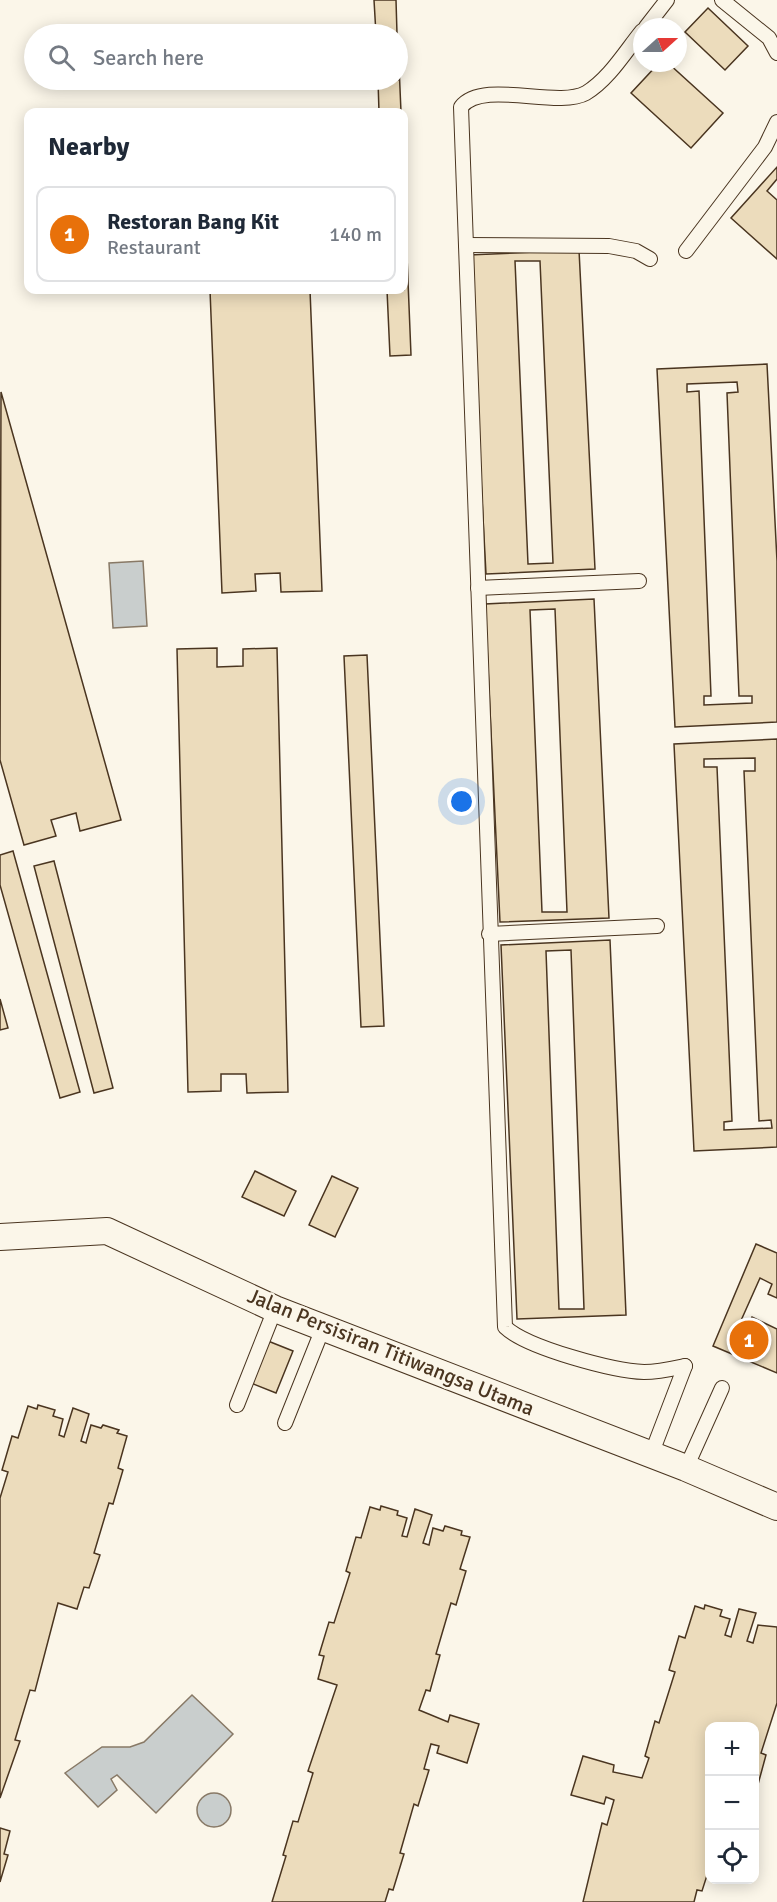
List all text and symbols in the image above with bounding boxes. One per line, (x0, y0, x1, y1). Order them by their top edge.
north arrow (633, 18, 687, 72)
search box (24, 24, 408, 90)
icon: search (45, 41, 78, 74)
text: Search here (93, 44, 204, 71)
text: Nearby (48, 131, 129, 163)
text: Restoran Bang Kit (107, 208, 279, 235)
text: 1 (64, 222, 75, 247)
text: 140 m (329, 222, 382, 247)
text: Restaurant (107, 235, 201, 260)
your location (447, 787, 476, 816)
street label: Jalan Persisiran Titiwangsa Utama (244, 1282, 538, 1422)
pin: 1 (730, 1318, 768, 1362)
map controls (705, 1722, 759, 1884)
button: + (705, 1722, 759, 1776)
button: − (705, 1776, 759, 1830)
button: locate (705, 1830, 759, 1884)

